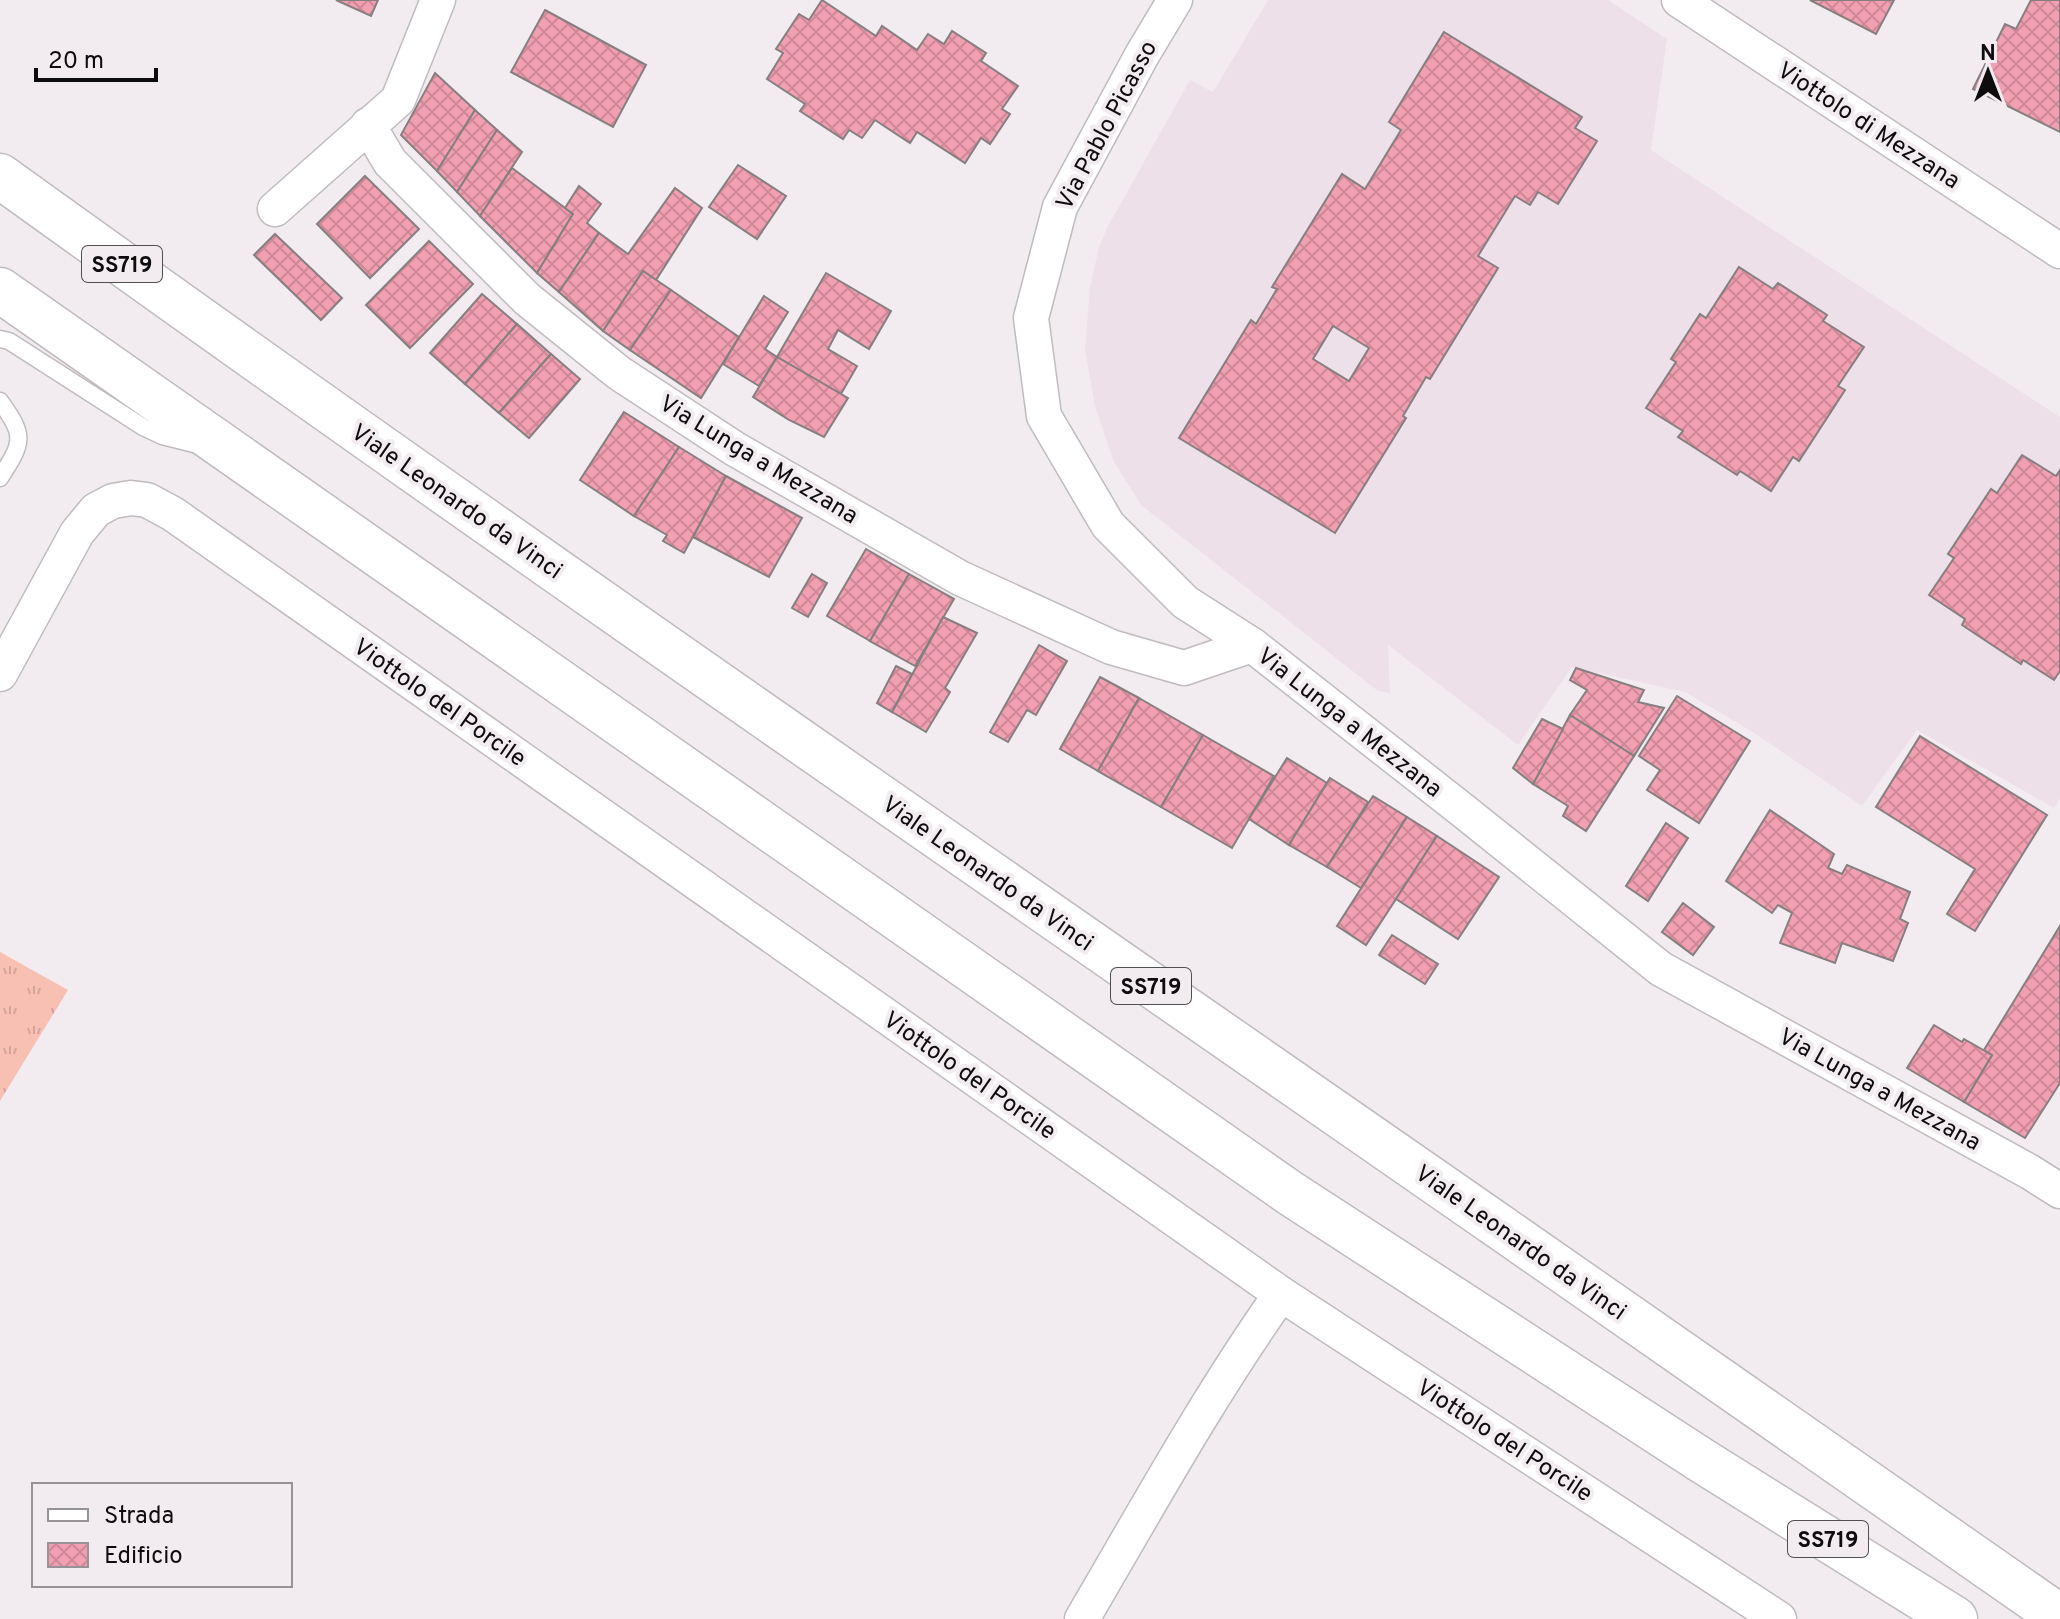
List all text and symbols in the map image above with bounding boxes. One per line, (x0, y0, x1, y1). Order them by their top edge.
scale bar (36, 32, 156, 82)
north arrow (1948, 32, 2028, 112)
street label: Via Pablo Picasso (1051, 36, 1165, 216)
text: N (1980, 41, 1996, 68)
text: 20 m (48, 47, 104, 77)
street label: Viottolo di Mezzana (1771, 56, 1965, 197)
road number: SS719 (82, 246, 162, 282)
street label: Via Lunga a Mezzana (653, 389, 863, 532)
street label: Viale Leonardo da Vinci (344, 418, 567, 587)
street label: Viottolo del Porcile (347, 633, 531, 774)
street label: Via Lunga a Mezzana (1250, 642, 1447, 805)
street label: Viale Leonardo da Vinci (875, 790, 1098, 959)
road number: SS719 (1111, 968, 1191, 1004)
street label: Viottolo del Porcile (877, 1006, 1061, 1147)
street label: Via Lunga a Mezzana (1773, 1023, 1985, 1159)
street label: Viale Leonardo da Vinci (1408, 1159, 1631, 1328)
street label: Viottolo del Porcile (1410, 1374, 1598, 1510)
legend (32, 1483, 292, 1587)
text: Strada (104, 1502, 174, 1532)
road number: SS719 (1788, 1521, 1868, 1557)
text: Edificio (104, 1542, 183, 1572)

